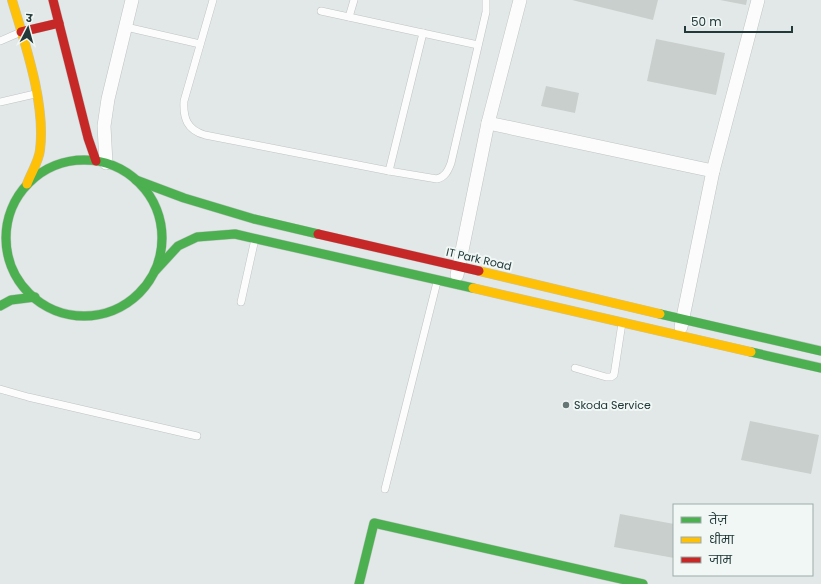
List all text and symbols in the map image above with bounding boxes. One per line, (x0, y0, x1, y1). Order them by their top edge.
north arrow (8, 8, 48, 48)
scale bar (685, 8, 792, 34)
text: उ (24, 10, 34, 26)
text: 50 m (691, 13, 722, 30)
street label: IT Park Road (445, 244, 513, 274)
place label: Skoda Service (574, 397, 651, 413)
marker: Skoda Service (561, 400, 571, 410)
legend (673, 504, 813, 576)
text: तेज़ (708, 511, 728, 528)
text: धीमा (709, 531, 735, 548)
text: जाम (708, 551, 733, 568)

